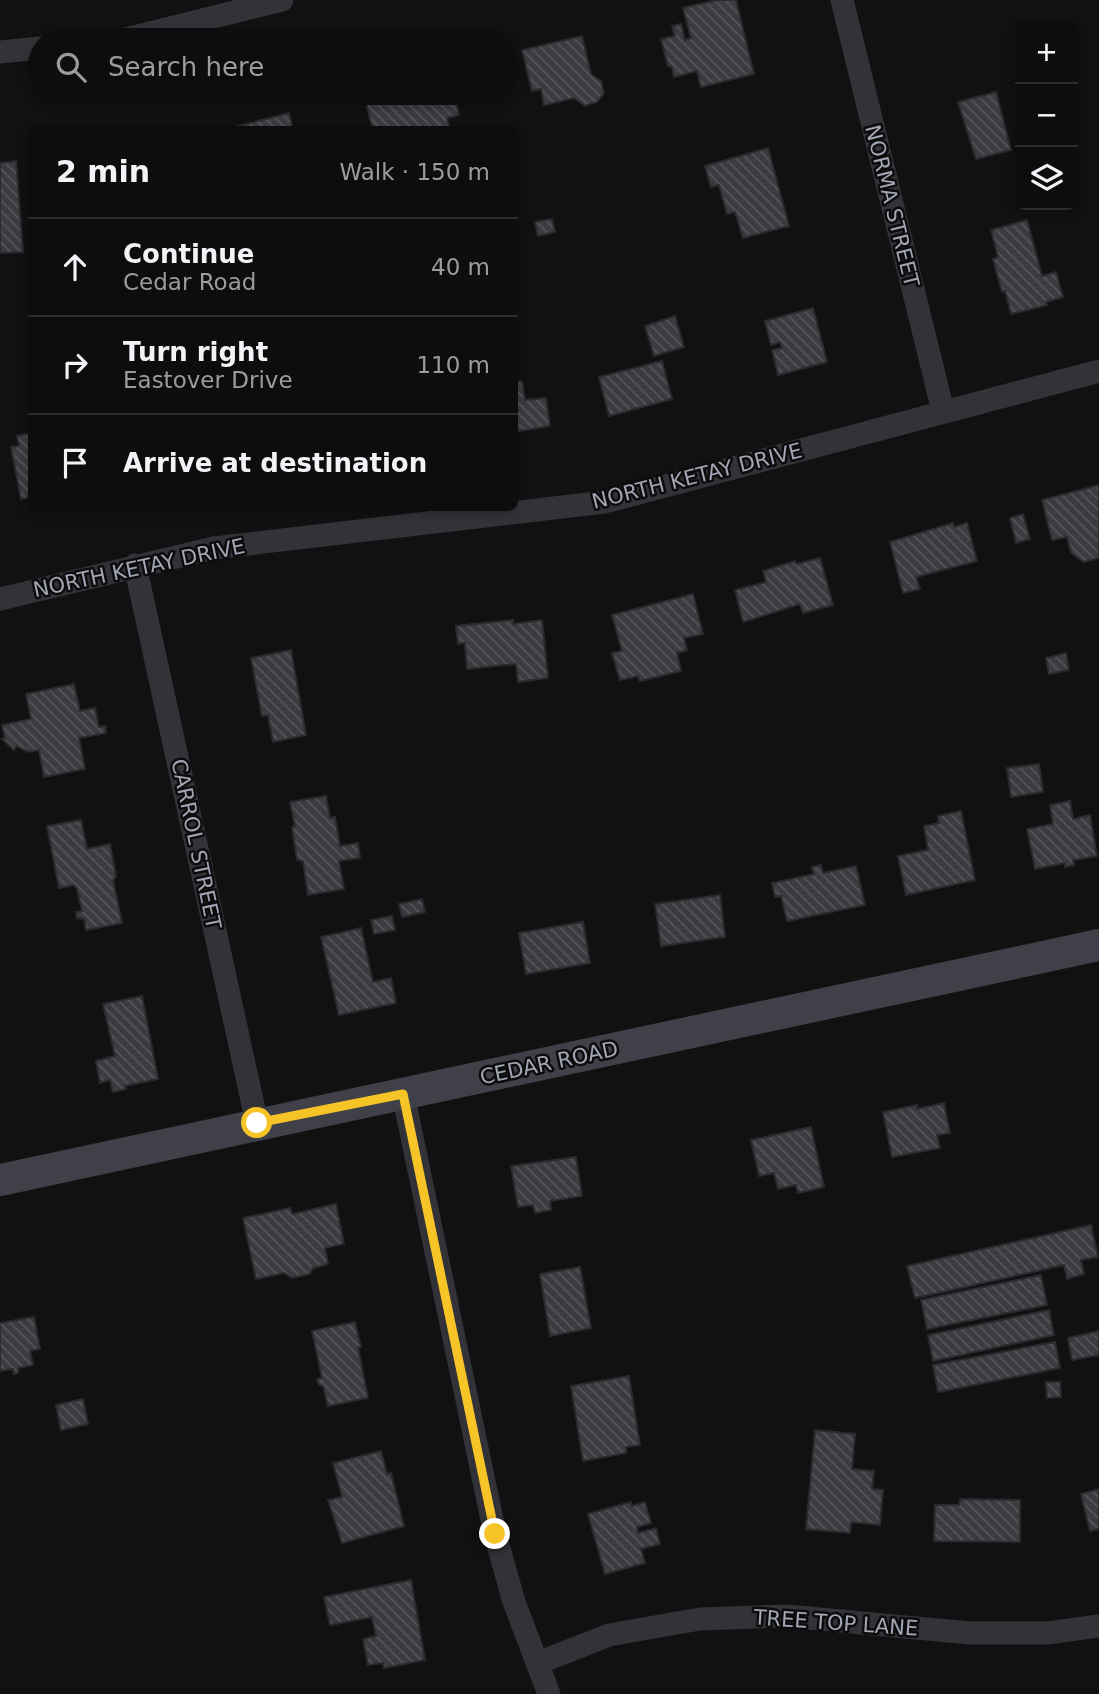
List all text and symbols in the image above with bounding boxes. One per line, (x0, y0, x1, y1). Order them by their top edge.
map controls (1015, 21, 1078, 210)
button: + (1015, 21, 1078, 84)
search box (28, 28, 518, 105)
icon: search (52, 48, 90, 86)
text: Search here (108, 52, 264, 82)
button: − (1015, 84, 1078, 147)
street label: NORMA STREET (860, 123, 924, 290)
button: layers (1015, 147, 1078, 210)
text: 2 min (56, 154, 150, 189)
text: Walk · 150 m (339, 159, 490, 185)
text: Continue (123, 239, 254, 269)
icon: ahead (56, 248, 94, 286)
text: 40 m (431, 254, 490, 280)
text: Cedar Road (123, 269, 256, 295)
text: Turn right (123, 337, 268, 367)
icon: right (56, 346, 94, 384)
text: 110 m (416, 352, 490, 378)
text: Eastover Drive (123, 367, 293, 393)
street label: NORTH KETAY DRIVE (589, 438, 805, 514)
icon: arrive (56, 444, 94, 482)
text: Arrive at destination (123, 448, 427, 478)
street label: NORTH KETAY DRIVE (31, 534, 247, 602)
street label: CARROL STREET (166, 757, 226, 931)
street label: CEDAR ROAD (478, 1037, 620, 1089)
route start (241, 1107, 272, 1138)
route end (479, 1518, 510, 1549)
street label: TREE TOP LANE (752, 1605, 919, 1641)

